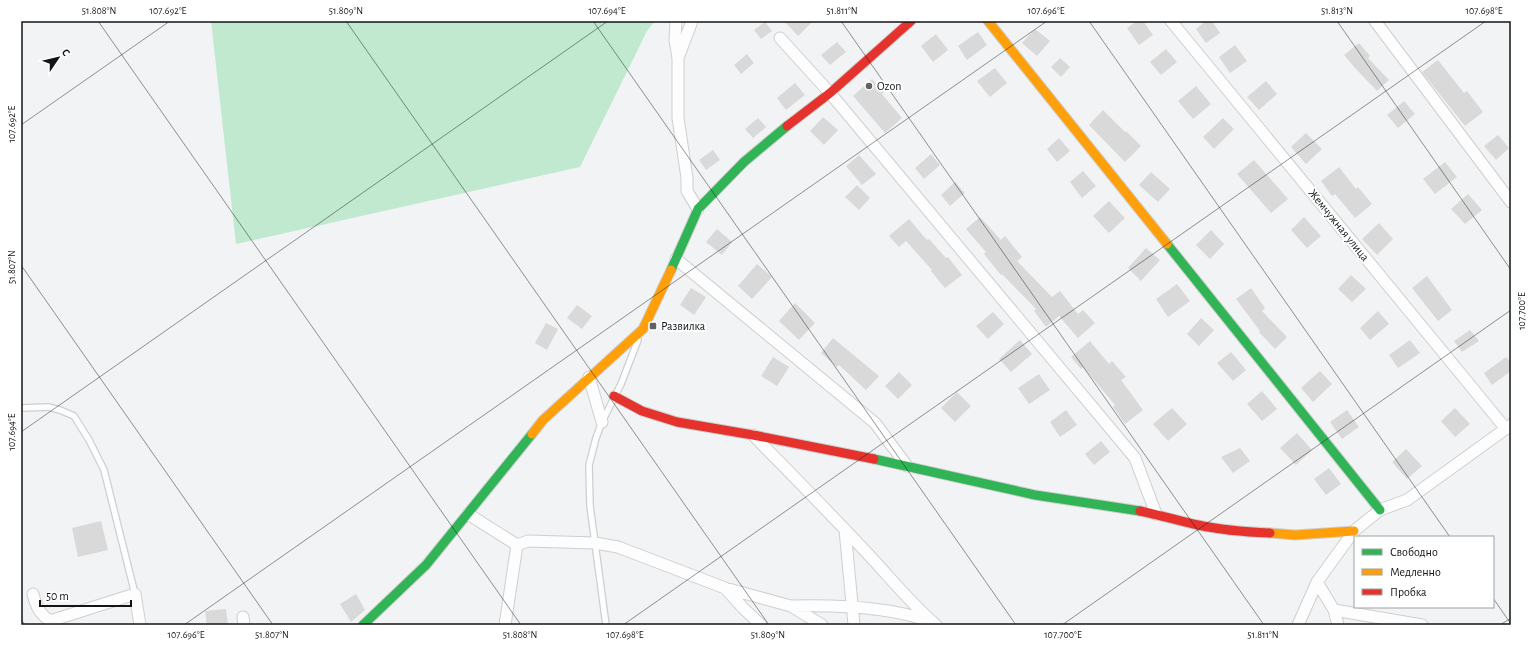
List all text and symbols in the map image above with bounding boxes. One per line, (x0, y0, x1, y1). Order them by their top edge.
text: 51.808°N (82, 6, 116, 16)
text: 107.692°E (150, 6, 187, 16)
text: 51.809°N (329, 6, 363, 16)
text: 107.694°E (588, 6, 626, 16)
text: 51.811°N (826, 6, 858, 16)
text: 107.696°E (1027, 6, 1065, 16)
text: 51.813°N (1321, 6, 1353, 16)
text: 107.698°E (1465, 6, 1503, 16)
north arrow (38, 38, 78, 78)
text: С (60, 47, 72, 58)
place label: Ozon (877, 80, 901, 92)
marker: Ozon (864, 81, 874, 91)
text: 107.692°E (7, 105, 17, 142)
street label: Жемчужная улица (1306, 187, 1372, 264)
text: 51.807°N (7, 250, 17, 284)
text: 107.700°E (1517, 292, 1527, 330)
place label: Развилка (661, 320, 706, 332)
marker: Развилка (648, 321, 658, 331)
text: 107.694°E (7, 413, 17, 451)
legend (1354, 536, 1494, 608)
text: Свободно (1390, 546, 1438, 558)
text: Медленно (1390, 566, 1441, 578)
scale bar (40, 582, 131, 608)
text: Пробка (1390, 586, 1427, 598)
text: 50 m (46, 590, 69, 602)
text: 107.696°E (167, 630, 205, 640)
text: 51.807°N (255, 630, 289, 640)
text: 51.808°N (503, 630, 537, 640)
text: 107.698°E (606, 630, 644, 640)
text: 51.809°N (751, 630, 785, 640)
text: 107.700°E (1044, 630, 1082, 640)
text: 51.811°N (1247, 630, 1279, 640)

